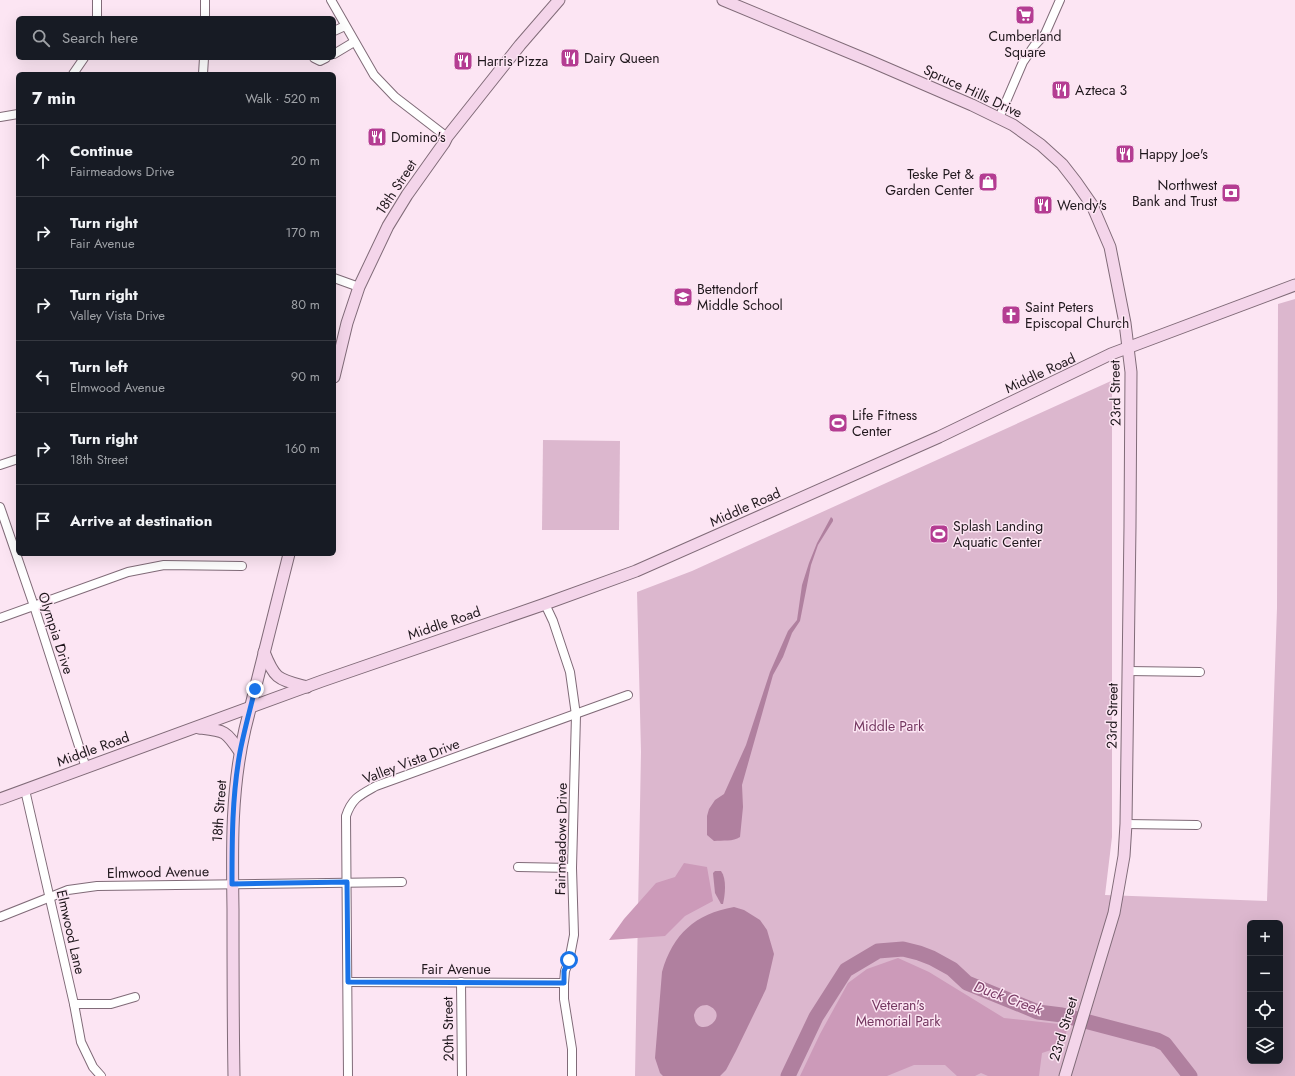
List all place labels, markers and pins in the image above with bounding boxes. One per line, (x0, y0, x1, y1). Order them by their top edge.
supermarket icon: Cumberland Square (1014, 4, 1036, 26)
place label: Cumberland Square (988, 26, 1062, 62)
restaurant icon: Dairy Queen (559, 47, 581, 69)
place label: Dairy Queen (584, 48, 660, 68)
restaurant icon: Harris Pizza (452, 50, 474, 72)
place label: Harris Pizza (477, 51, 548, 71)
restaurant icon: Azteca 3 (1050, 79, 1072, 101)
place label: Azteca 3 (1075, 80, 1128, 100)
restaurant icon: Domino's (366, 126, 388, 148)
place label: Domino's (391, 127, 446, 147)
restaurant icon: Happy Joe's (1114, 143, 1136, 165)
place label: Happy Joe's (1139, 144, 1208, 164)
place label: Teske Pet & Garden Center (885, 164, 975, 200)
shop icon: Teske Pet & Garden Center (977, 171, 999, 193)
place label: Northwest Bank and Trust (1132, 175, 1218, 211)
bank icon: Northwest Bank and Trust (1220, 182, 1242, 204)
restaurant icon: Wendy's (1032, 194, 1054, 216)
place label: Wendy's (1057, 195, 1107, 215)
place label: Bettendorf Middle School (697, 279, 783, 315)
school or university icon: Bettendorf Middle School (672, 286, 694, 308)
place label: Saint Peters Episcopal Church (1025, 297, 1129, 333)
church icon: Saint Peters Episcopal Church (1000, 304, 1022, 326)
place label: Life Fitness Center (852, 405, 918, 441)
sports icon: Life Fitness Center (827, 412, 849, 434)
place label: Splash Landing Aquatic Center (953, 516, 1043, 552)
sports icon: Splash Landing Aquatic Center (928, 523, 950, 545)

